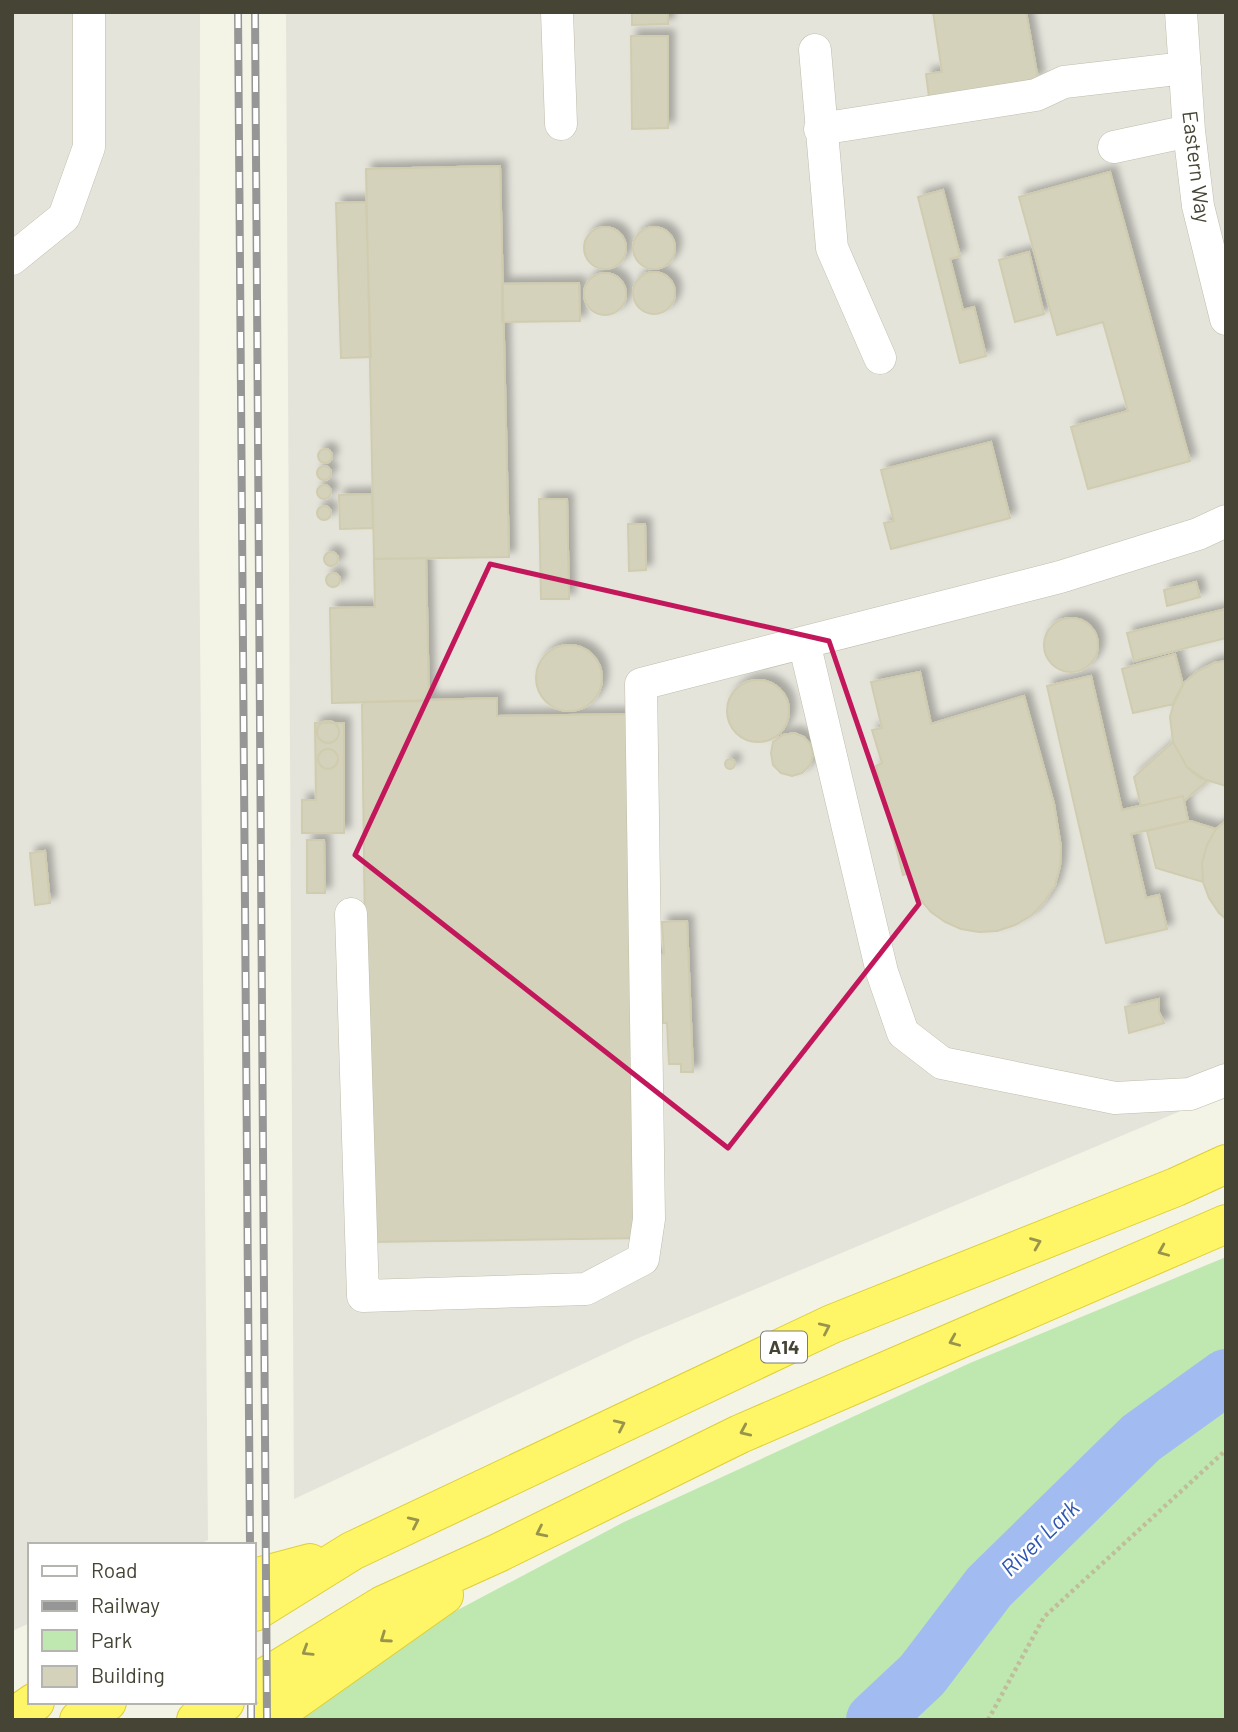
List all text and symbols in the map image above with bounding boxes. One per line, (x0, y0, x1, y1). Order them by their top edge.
street label: Eastern Way (1178, 109, 1217, 225)
one-way arrow (1030, 1237, 1042, 1251)
one-way arrow (1158, 1243, 1170, 1257)
one-way arrow (818, 1322, 830, 1336)
road number: A14 (761, 1331, 807, 1362)
one-way arrow (949, 1333, 961, 1347)
one-way arrow (613, 1419, 625, 1433)
one-way arrow (740, 1423, 752, 1437)
water label: River Lark (994, 1493, 1084, 1581)
one-way arrow (407, 1516, 419, 1530)
one-way arrow (536, 1524, 548, 1538)
legend (28, 1543, 256, 1704)
text: Road (91, 1557, 137, 1582)
text: Railway (91, 1592, 160, 1617)
text: Park (91, 1627, 132, 1652)
one-way arrow (380, 1630, 393, 1642)
one-way arrow (302, 1643, 315, 1656)
text: Building (91, 1662, 165, 1687)

